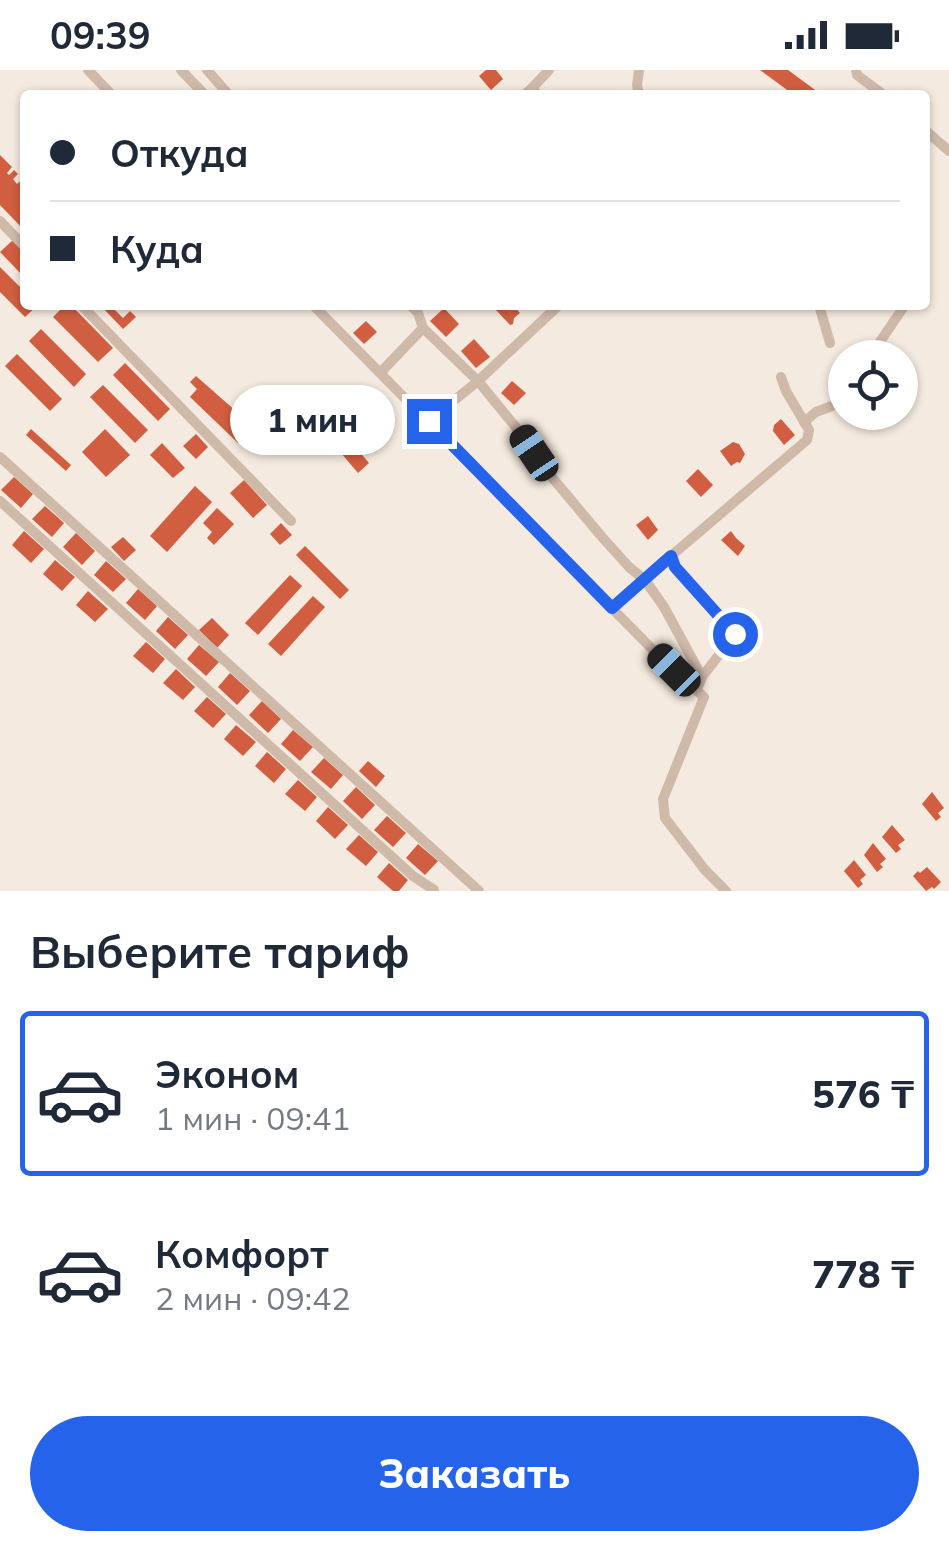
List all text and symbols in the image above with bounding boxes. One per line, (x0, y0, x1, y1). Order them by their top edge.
text: 09:39 (50, 11, 151, 59)
text: Откуда (110, 129, 249, 177)
text: Куда (110, 225, 204, 273)
map controls (828, 340, 918, 430)
button: locate (828, 340, 918, 430)
callout: 1 мин (229, 386, 394, 456)
route end (407, 399, 452, 444)
text: 1 мин (267, 400, 358, 440)
car (505, 420, 563, 486)
route start (713, 612, 758, 657)
car (642, 638, 706, 702)
text: Выберите тариф (30, 923, 410, 979)
icon: car (35, 1049, 125, 1139)
text: Эконом (155, 1050, 299, 1098)
text: 576 ₸ (812, 1070, 914, 1118)
text: 1 мин · 09:41 (155, 1098, 350, 1138)
icon: car (35, 1229, 125, 1319)
text: Комфорт (155, 1230, 329, 1278)
text: 778 ₸ (812, 1250, 914, 1298)
text: 2 мин · 09:42 (155, 1278, 350, 1318)
button: Заказать (30, 1416, 919, 1531)

